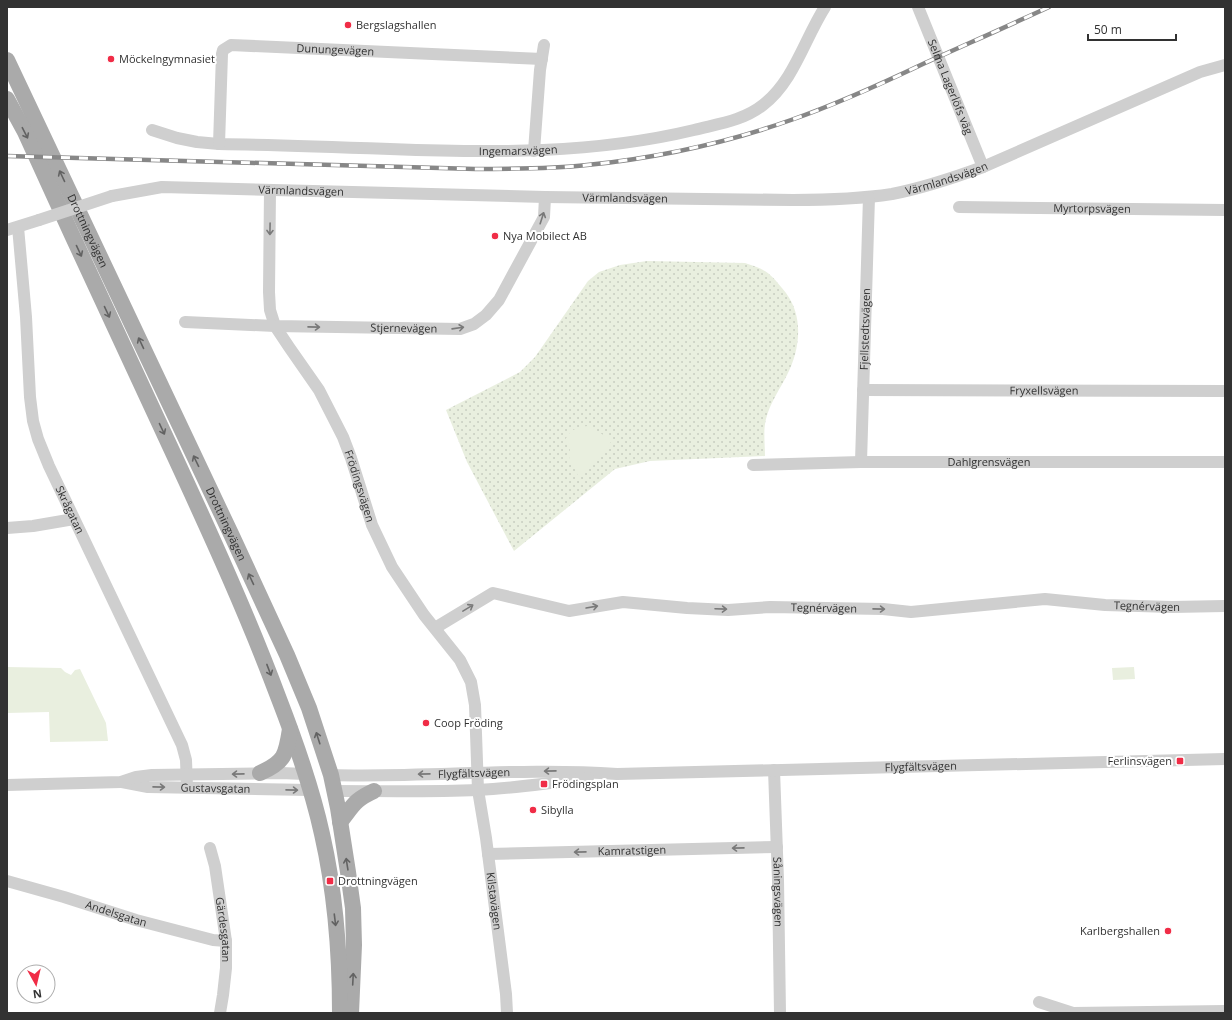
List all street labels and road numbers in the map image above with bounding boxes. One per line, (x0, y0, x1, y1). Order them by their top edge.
street label: Selma Lagerlöfs väg (925, 37, 977, 136)
street label: Dunungevägen (296, 40, 374, 58)
street label: Ingemarsvägen (479, 141, 558, 158)
street label: Värmlandsvägen (904, 158, 990, 198)
street label: Värmlandsvägen (258, 182, 344, 199)
street label: Värmlandsvägen (582, 189, 668, 205)
street label: Drottningvägen (64, 191, 112, 270)
street label: Myrtorpsvägen (1053, 200, 1131, 216)
street label: Fjellstedtsvägen (856, 288, 873, 370)
street label: Stjernevägen (370, 320, 437, 336)
street label: Fryxellsvägen (1009, 382, 1079, 398)
street label: Frödingsvägen (342, 448, 379, 524)
street label: Dahlgrensvägen (948, 454, 1030, 469)
street label: Skrågatan (53, 483, 88, 536)
street label: Drottningvägen (203, 484, 250, 563)
street label: Tegnérvägen (1114, 597, 1180, 614)
street label: Tegnérvägen (791, 599, 857, 616)
street label: Flygfältsvägen (884, 758, 957, 774)
street label: Flygfältsvägen (438, 764, 510, 781)
street label: Gustavsgatan (181, 780, 251, 796)
street label: Kamratstigen (598, 842, 666, 858)
street label: Såningsvägen (770, 857, 787, 927)
street label: Kilstavägen (483, 871, 506, 931)
street label: Andelsgatan (84, 896, 149, 930)
street label: Gärdesgatan (213, 896, 234, 962)

